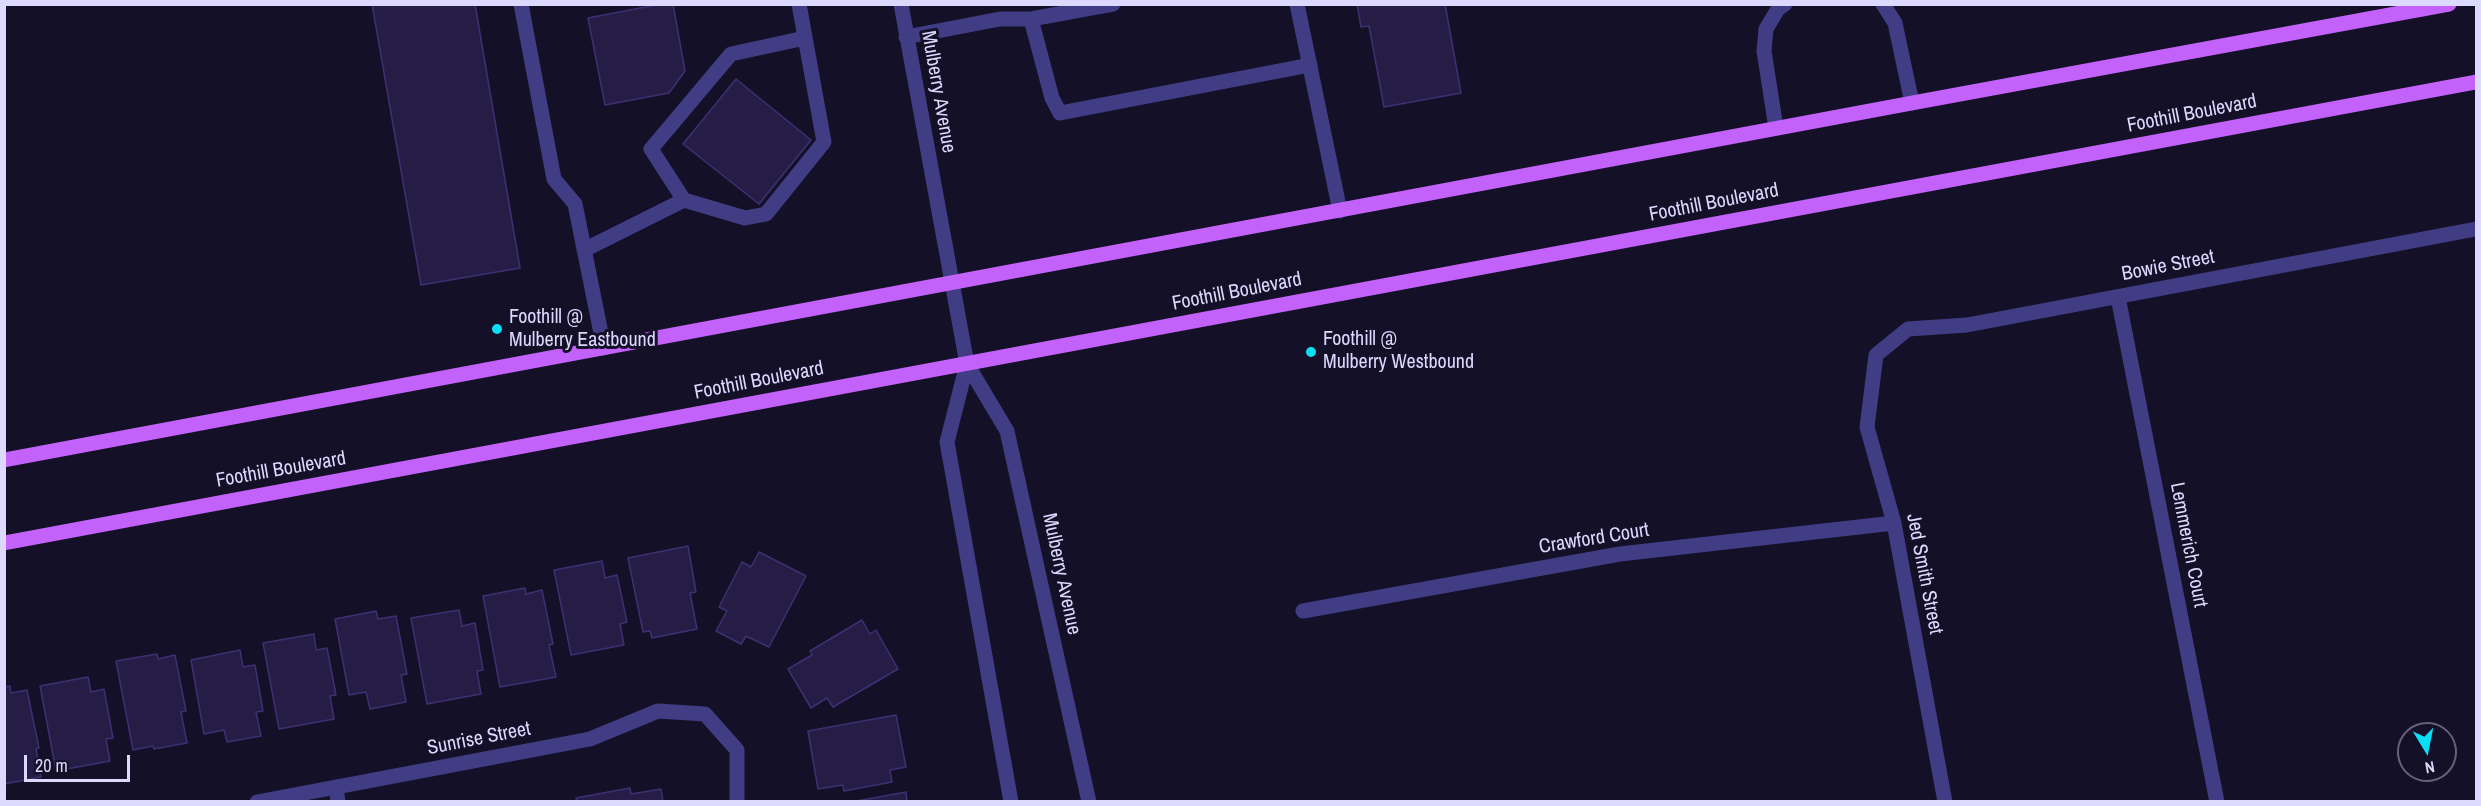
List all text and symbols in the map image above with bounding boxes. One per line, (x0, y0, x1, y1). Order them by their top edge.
street label: Mulberry Avenue (915, 29, 961, 155)
street label: Foothill Boulevard (2125, 90, 2259, 138)
street label: Foothill Boulevard (1647, 179, 1781, 227)
street label: Bowie Street (2120, 245, 2216, 287)
street label: Foothill Boulevard (1170, 268, 1304, 316)
place label: Foothill @ Mulberry Eastbound (509, 306, 656, 353)
marker: Foothill @ Mulberry Eastbound (490, 322, 504, 336)
place label: Foothill @ Mulberry Westbound (1323, 328, 1474, 375)
marker: Foothill @ Mulberry Westbound (1304, 345, 1318, 359)
street label: Foothill Boulevard (692, 357, 826, 405)
street label: Foothill Boulevard (214, 447, 348, 493)
street label: Lemmerich Court (2164, 481, 2212, 609)
street label: Mulberry Avenue (1036, 511, 1086, 637)
street label: Jed Smith Street (1901, 512, 1947, 636)
street label: Crawford Court (1537, 518, 1651, 560)
street label: Sunrise Street (425, 717, 533, 761)
north arrow (2397, 722, 2457, 782)
scale bar (27, 743, 134, 781)
text: 20 m (35, 753, 68, 778)
text: N (2423, 756, 2436, 779)

